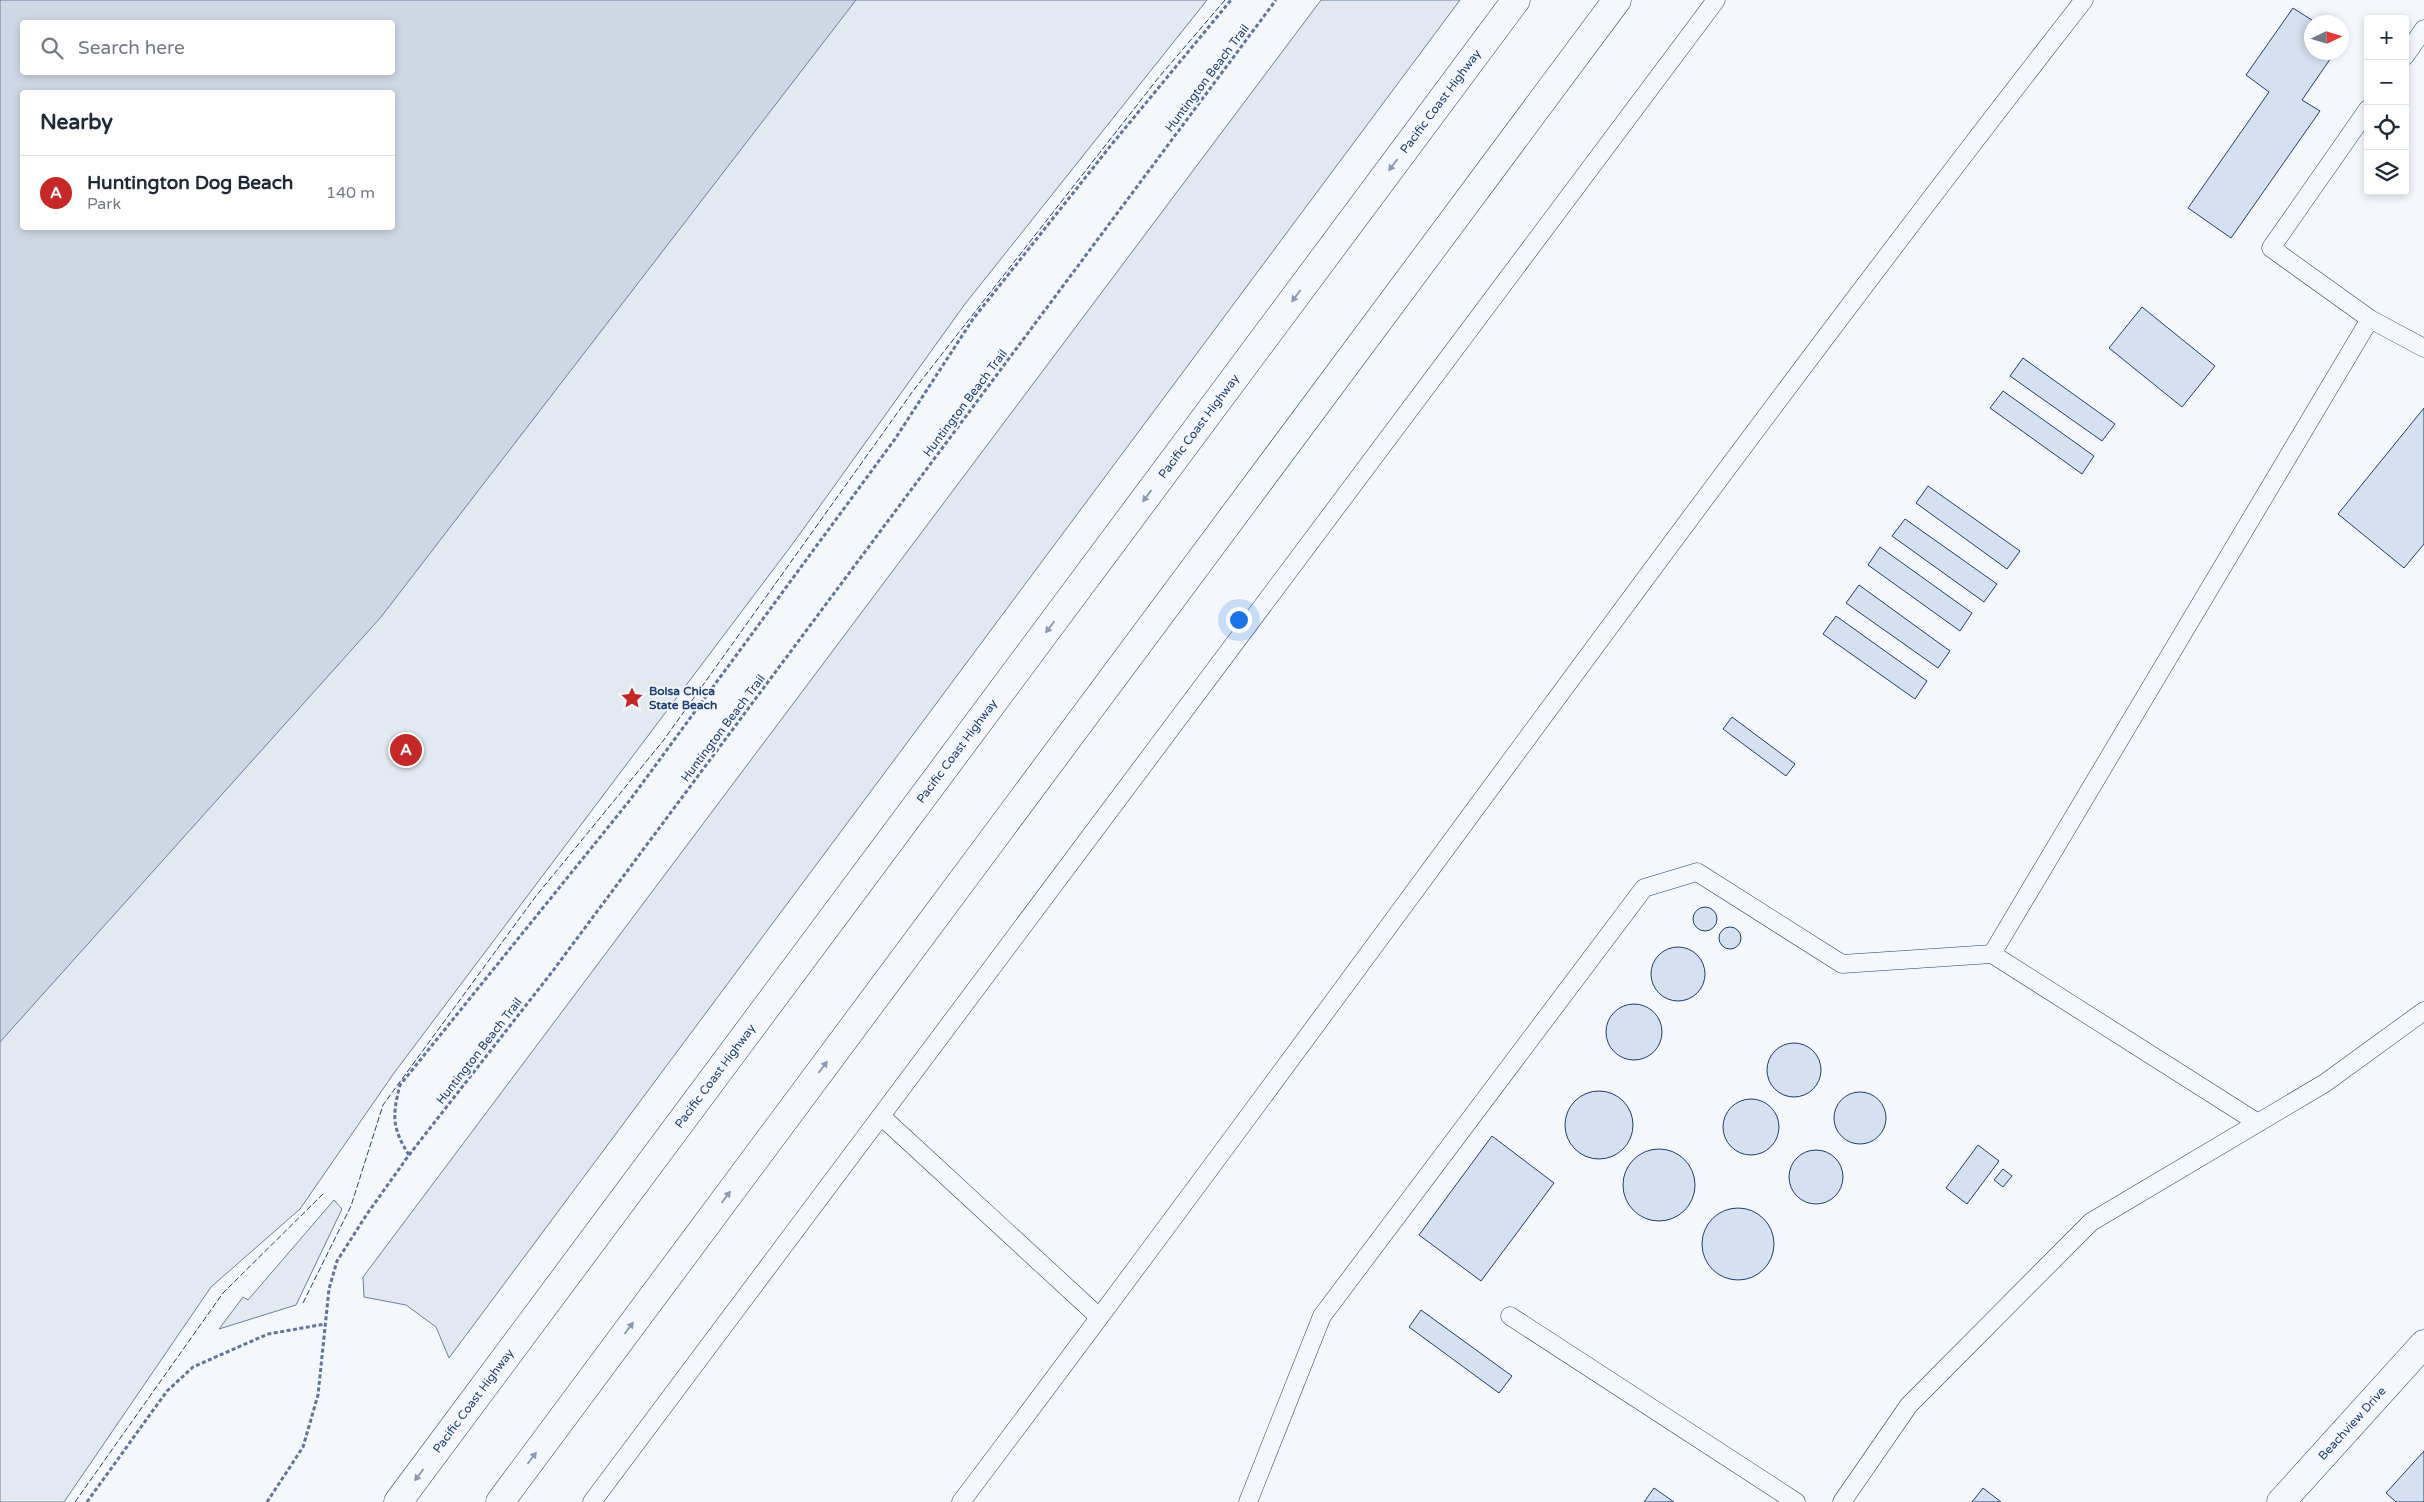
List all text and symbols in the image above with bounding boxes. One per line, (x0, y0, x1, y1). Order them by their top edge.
north arrow (2304, 15, 2349, 60)
map controls (2364, 15, 2409, 195)
button: + (2364, 15, 2409, 60)
search box (20, 20, 395, 75)
street label: Huntington Beach Trail (1162, 22, 1252, 134)
icon: search (38, 34, 66, 62)
text: Search here (78, 37, 185, 59)
street label: Pacific Coast Highway (1397, 46, 1484, 156)
button: − (2364, 60, 2409, 105)
button: locate (2364, 105, 2409, 150)
text: Nearby (40, 110, 113, 135)
button: layers (2364, 150, 2409, 195)
one-way arrow (1388, 158, 1398, 172)
text: Huntington Dog Beach (87, 172, 293, 194)
text: A (50, 183, 62, 203)
text: 140 m (326, 183, 375, 203)
text: Park (87, 194, 121, 214)
one-way arrow (1291, 289, 1301, 303)
street label: Huntington Beach Trail (920, 347, 1010, 459)
street label: Pacific Coast Highway (1155, 371, 1242, 481)
one-way arrow (1142, 489, 1152, 503)
your location (1226, 607, 1252, 633)
one-way arrow (1045, 620, 1055, 634)
street label: Huntington Beach Trail (678, 672, 768, 784)
place label: Bolsa Chica State Beach (649, 684, 717, 712)
place icon: Bolsa Chica State Beach (619, 685, 645, 711)
street label: Pacific Coast Highway (914, 696, 1000, 806)
pin: A (390, 731, 422, 769)
street label: Huntington Beach Trail (433, 995, 525, 1107)
street label: Pacific Coast Highway (672, 1021, 759, 1131)
one-way arrow (818, 1060, 828, 1074)
one-way arrow (721, 1190, 731, 1204)
one-way arrow (624, 1321, 634, 1335)
street label: Pacific Coast Highway (430, 1346, 517, 1456)
street label: Beachview Drive (2315, 1384, 2389, 1463)
one-way arrow (527, 1451, 537, 1465)
one-way arrow (413, 1468, 424, 1481)

